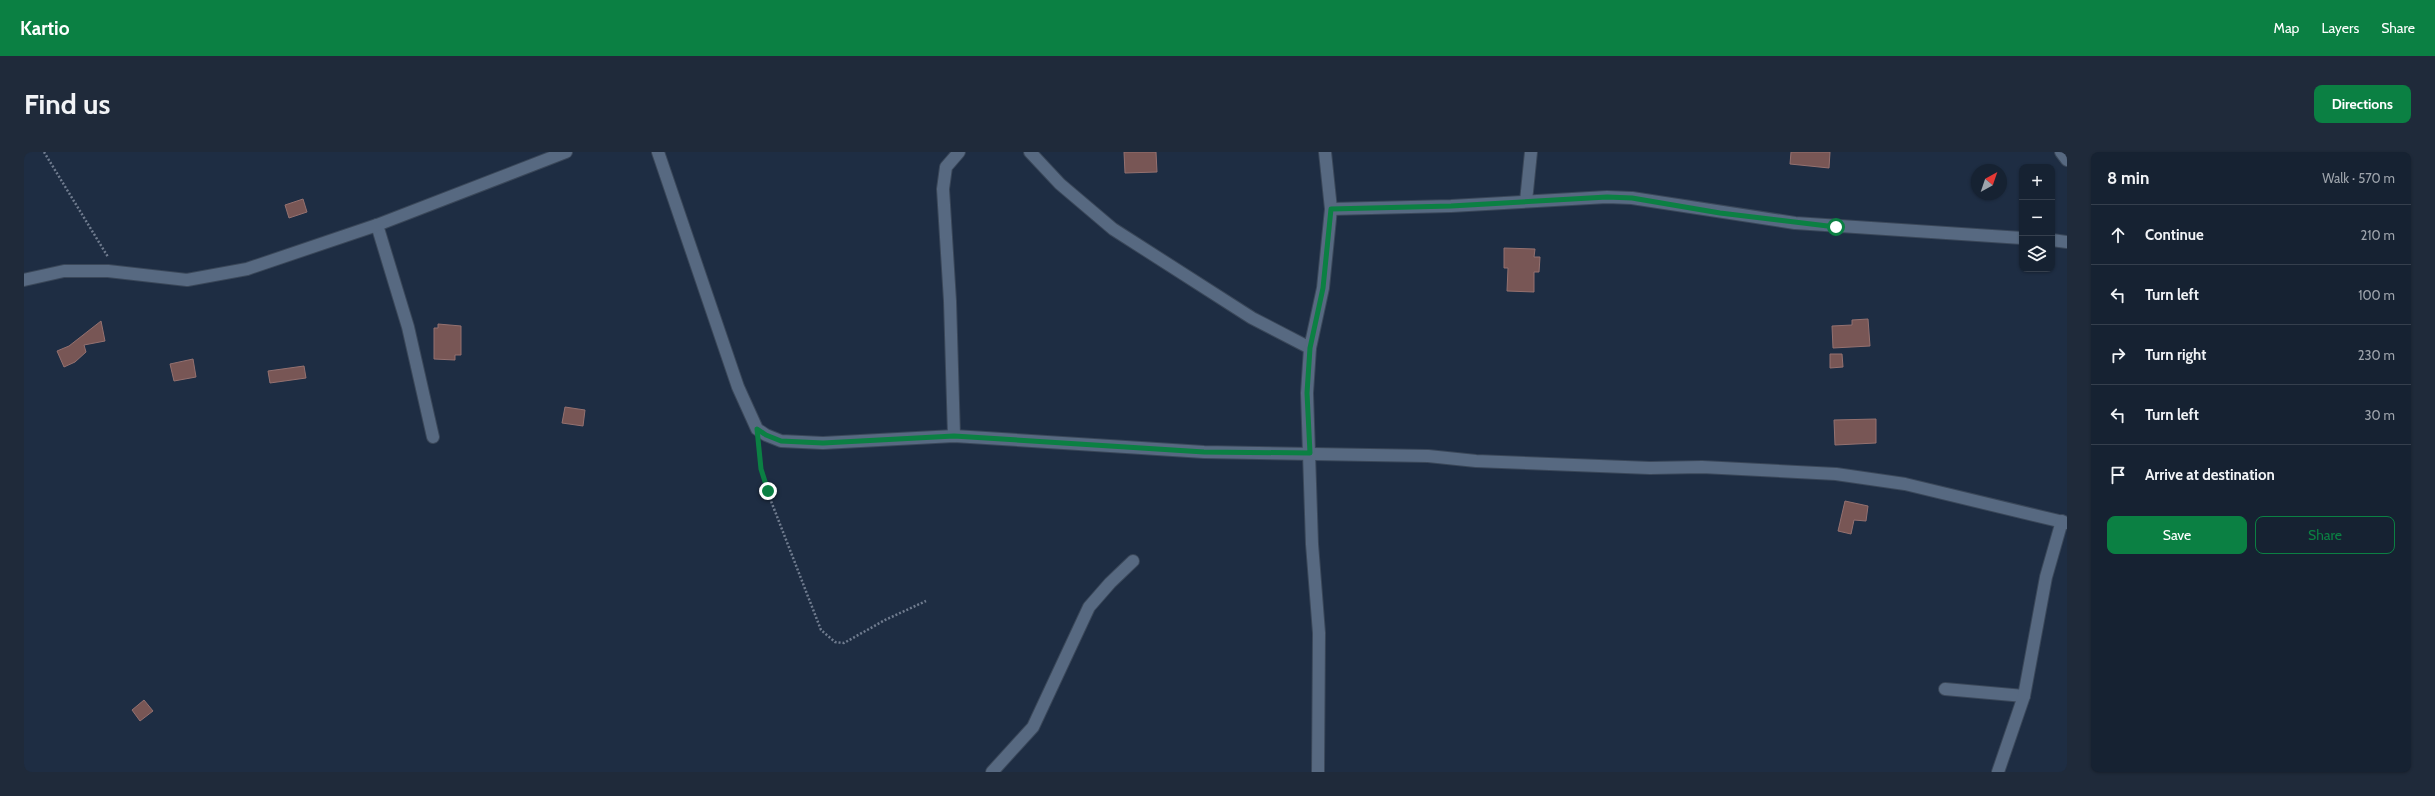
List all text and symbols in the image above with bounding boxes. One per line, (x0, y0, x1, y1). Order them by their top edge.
text: Kartio (20, 17, 69, 40)
text: Map (2274, 19, 2299, 37)
text: Layers (2321, 19, 2359, 37)
text: Share (2381, 19, 2415, 37)
button: Directions (2314, 85, 2411, 123)
text: Find us (24, 87, 110, 121)
north arrow (1971, 164, 2007, 200)
map controls (2019, 164, 2055, 272)
button: + (2019, 164, 2055, 200)
text: 8 min (2107, 168, 2149, 188)
text: Walk · 570 m (2322, 170, 2395, 186)
button: − (2019, 200, 2055, 236)
route start (1827, 218, 1845, 236)
icon: ahead (2107, 224, 2129, 246)
text: Continue (2145, 226, 2204, 244)
text: 210 m (2361, 227, 2395, 243)
button: layers (2019, 236, 2055, 272)
icon: left (2107, 284, 2129, 306)
text: Turn left (2145, 286, 2199, 304)
text: 100 m (2358, 287, 2395, 303)
icon: right (2107, 344, 2129, 366)
text: Turn right (2145, 346, 2206, 364)
text: 230 m (2358, 347, 2395, 363)
icon: left (2107, 404, 2129, 426)
text: Turn left (2145, 406, 2199, 424)
text: 30 m (2365, 407, 2395, 423)
icon: arrive (2107, 464, 2129, 486)
text: Arrive at destination (2145, 466, 2275, 484)
route end (759, 482, 777, 500)
button: Save (2107, 516, 2247, 554)
button: Share (2255, 516, 2395, 554)

